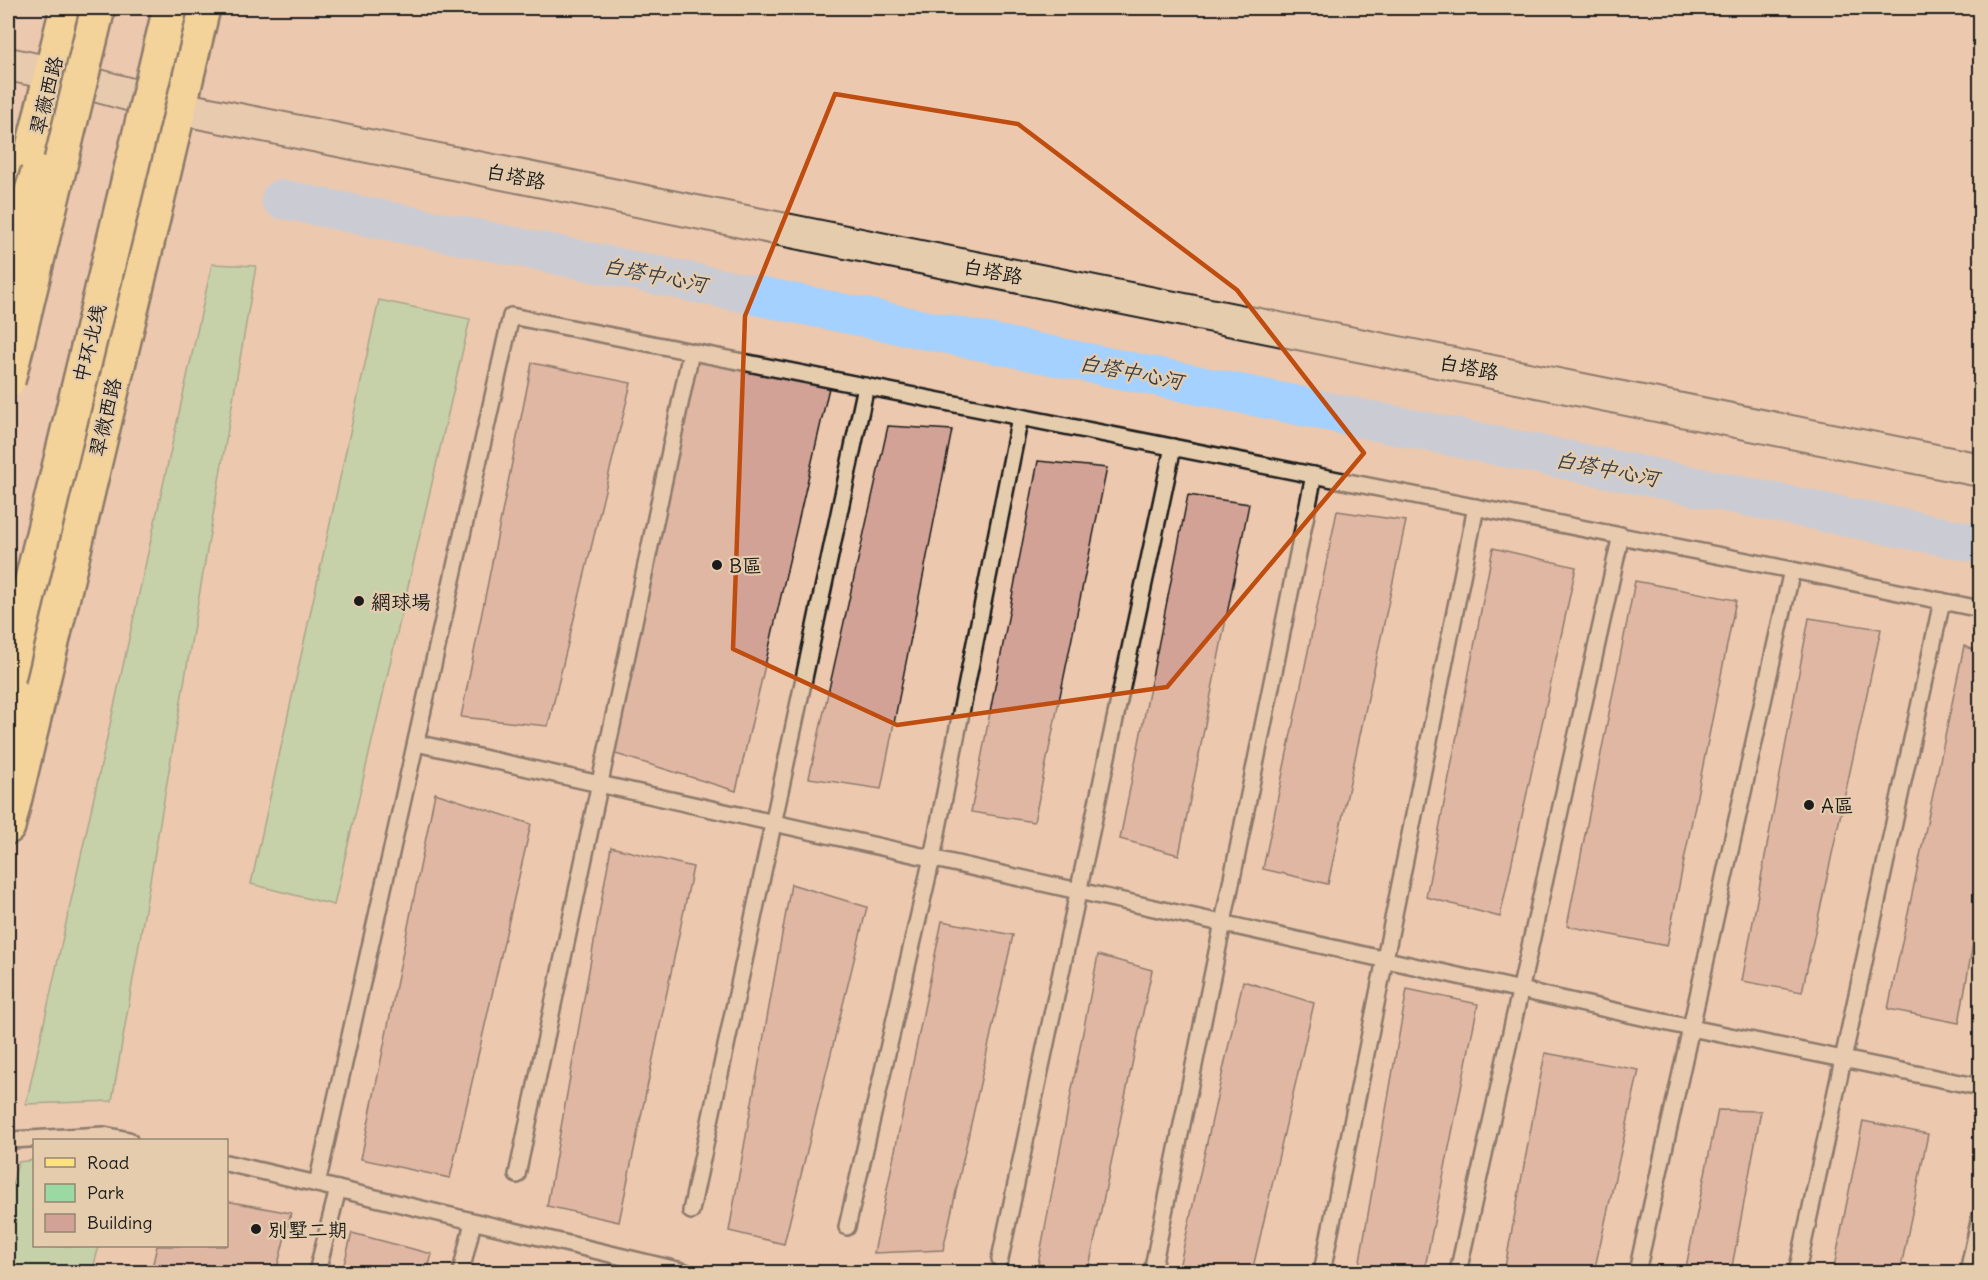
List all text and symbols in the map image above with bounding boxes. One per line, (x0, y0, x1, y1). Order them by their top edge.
street label: 翠薇西路 (24, 52, 68, 137)
street label: 白塔路 (484, 158, 549, 194)
water label: 白塔中心河 (601, 252, 712, 299)
street label: 白塔路 (961, 253, 1026, 289)
street label: 中环北线 (67, 301, 111, 385)
water label: 白塔中心河 (1077, 349, 1188, 396)
street label: 白塔路 (1437, 349, 1502, 385)
street label: 翠微西路 (84, 374, 126, 459)
water label: 白塔中心河 (1553, 446, 1664, 493)
place label: B區 (729, 553, 762, 578)
marker: B區 (710, 558, 724, 572)
place label: 網球場 (371, 589, 431, 614)
marker: 網球場 (352, 594, 366, 608)
place label: A區 (1821, 793, 1854, 818)
marker: A區 (1802, 798, 1816, 812)
legend (33, 1139, 228, 1247)
text: Road (87, 1151, 130, 1174)
text: Park (87, 1181, 124, 1204)
text: Building (87, 1211, 152, 1234)
place label: 別墅二期 (268, 1217, 348, 1242)
marker: 別墅二期 (249, 1222, 263, 1236)

